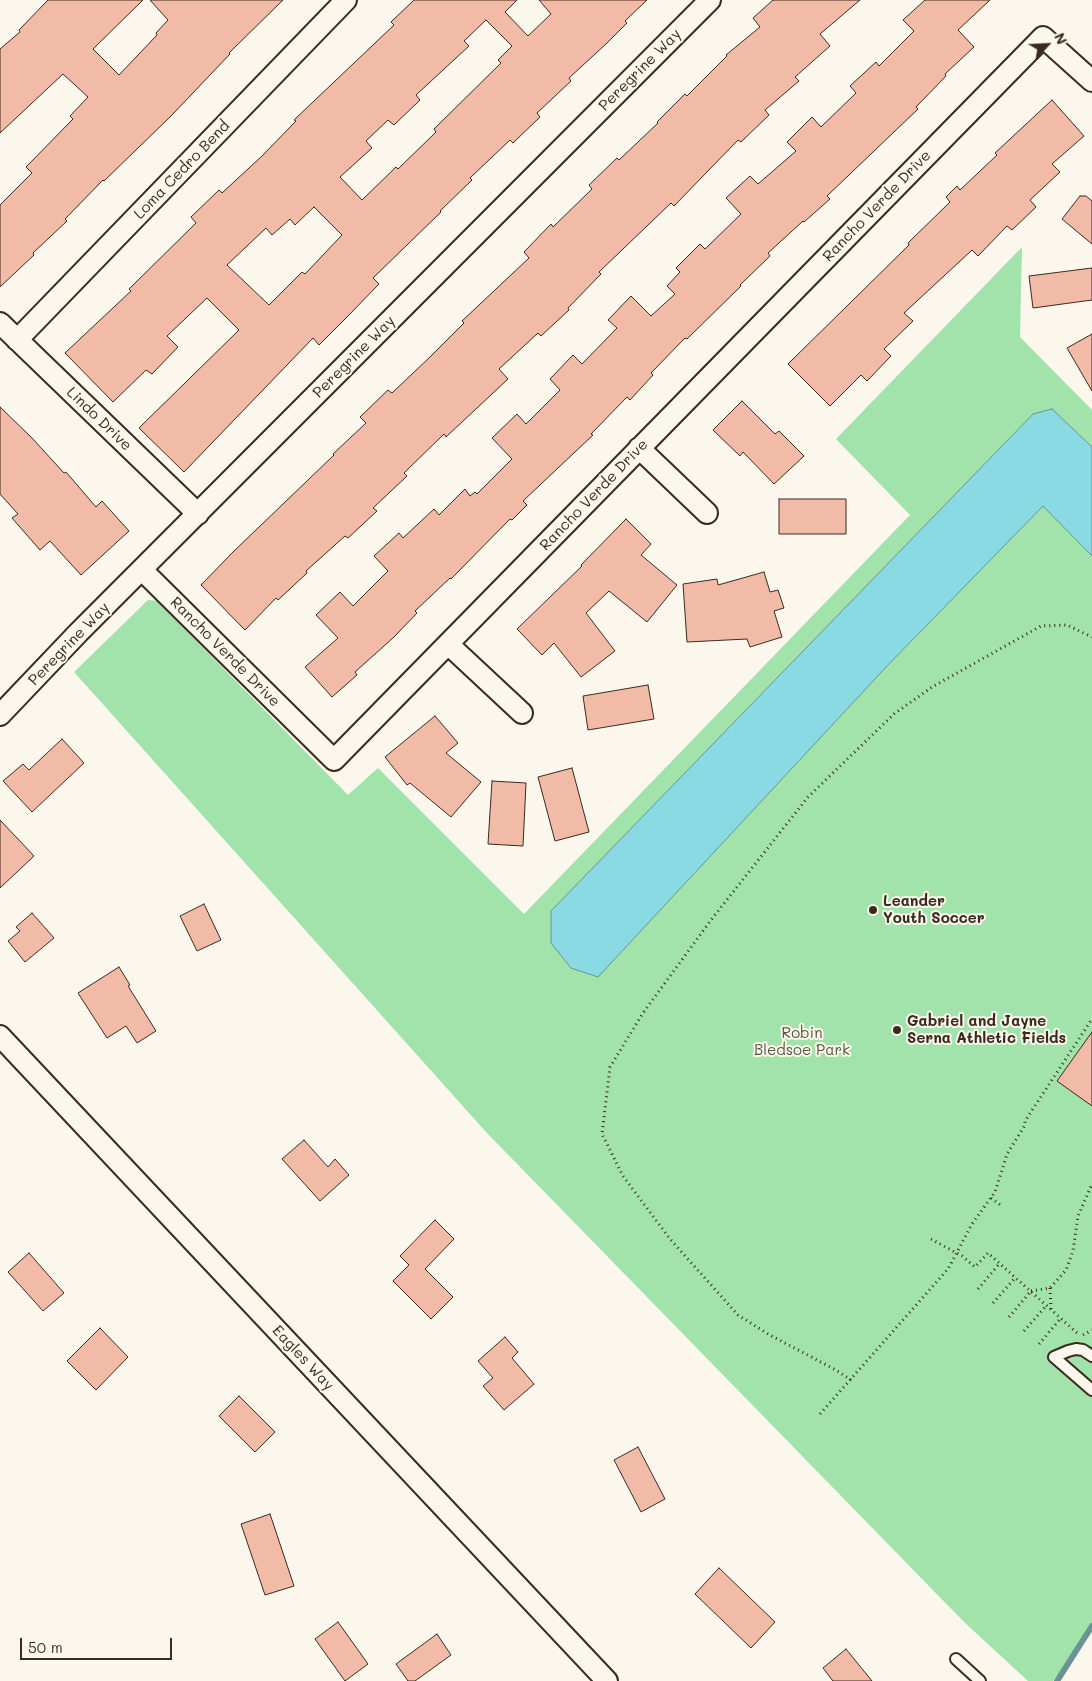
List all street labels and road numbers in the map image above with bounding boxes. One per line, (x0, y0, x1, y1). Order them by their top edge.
street label: Peregrine Way (595, 25, 685, 115)
street label: Loma Cedro Bend (130, 117, 234, 223)
street label: Rancho Verde Drive (819, 147, 935, 265)
street label: Peregrine Way (309, 312, 399, 402)
street label: Lindo Drive (63, 383, 135, 455)
street label: Rancho Verde Drive (536, 436, 652, 554)
street label: Rancho Verde Drive (166, 593, 284, 711)
street label: Peregrine Way (25, 599, 113, 689)
street label: Eagles Way (268, 1322, 338, 1394)

